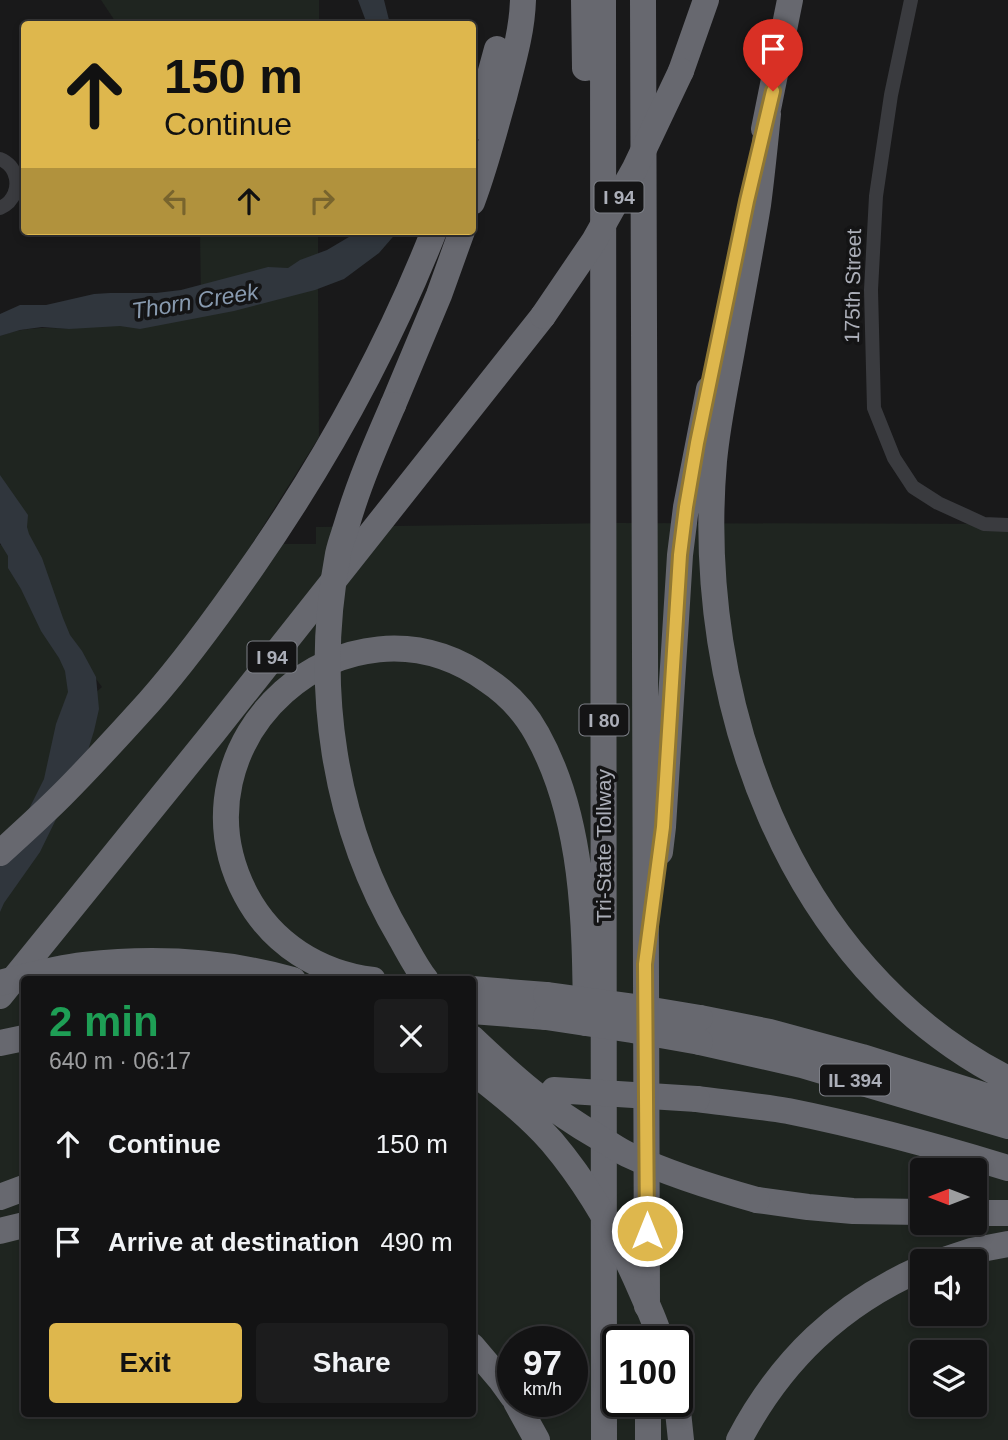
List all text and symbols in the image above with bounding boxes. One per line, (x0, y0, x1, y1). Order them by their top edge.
pin (743, 19, 803, 91)
icon: arrive (754, 30, 792, 68)
icon: ahead (49, 49, 140, 140)
text: 150 m (164, 49, 303, 103)
text: Continue (164, 106, 292, 142)
icon: left (157, 182, 195, 220)
icon: ahead (230, 182, 268, 220)
icon: right (303, 182, 341, 220)
road number: I 94 (594, 182, 644, 212)
street label: 175th Street (840, 228, 865, 343)
water label: Thorn Creek (130, 278, 262, 324)
road number: I 94 (247, 642, 296, 672)
road number: I 80 (580, 705, 628, 736)
street label: Tri-State Tollway (592, 768, 615, 923)
text: 2 min (49, 998, 159, 1045)
button: close (374, 999, 448, 1073)
text: 640 m · 06:17 (49, 1048, 191, 1074)
road number: IL 394 (820, 1064, 890, 1096)
icon: ahead (49, 1125, 87, 1163)
text: Continue (108, 1129, 221, 1159)
text: 150 m (376, 1129, 448, 1159)
north arrow (910, 1158, 987, 1236)
map controls (910, 1158, 987, 1417)
position arrow (610, 1194, 684, 1268)
icon: arrive (49, 1223, 87, 1261)
text: Arrive at destination (108, 1227, 359, 1257)
text: 490 m (380, 1227, 453, 1257)
button: sound (910, 1249, 987, 1326)
button: Exit (49, 1323, 242, 1403)
button: Share (256, 1323, 448, 1403)
speed limit sign: 100 (602, 1326, 693, 1417)
button: layers (910, 1340, 987, 1417)
text: 97 (523, 1343, 562, 1382)
text: km/h (523, 1379, 562, 1399)

